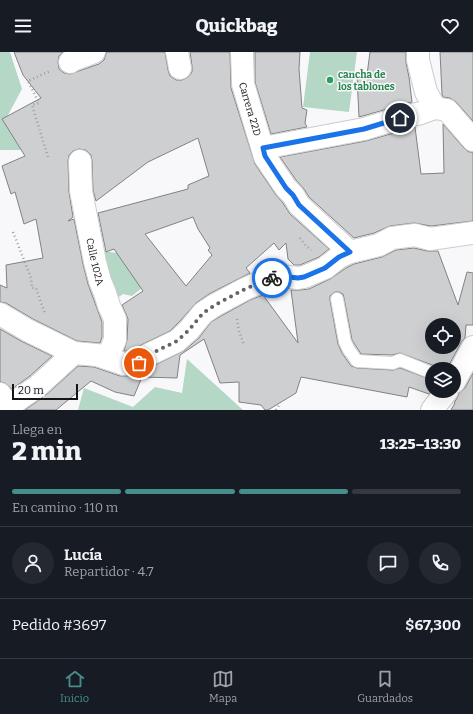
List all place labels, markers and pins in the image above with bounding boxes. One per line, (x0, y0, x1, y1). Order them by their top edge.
place label: cancha de los tablones (338, 69, 395, 93)
marker: cancha de los tablones (325, 75, 335, 85)
pin (383, 101, 417, 135)
pin (122, 346, 156, 380)

